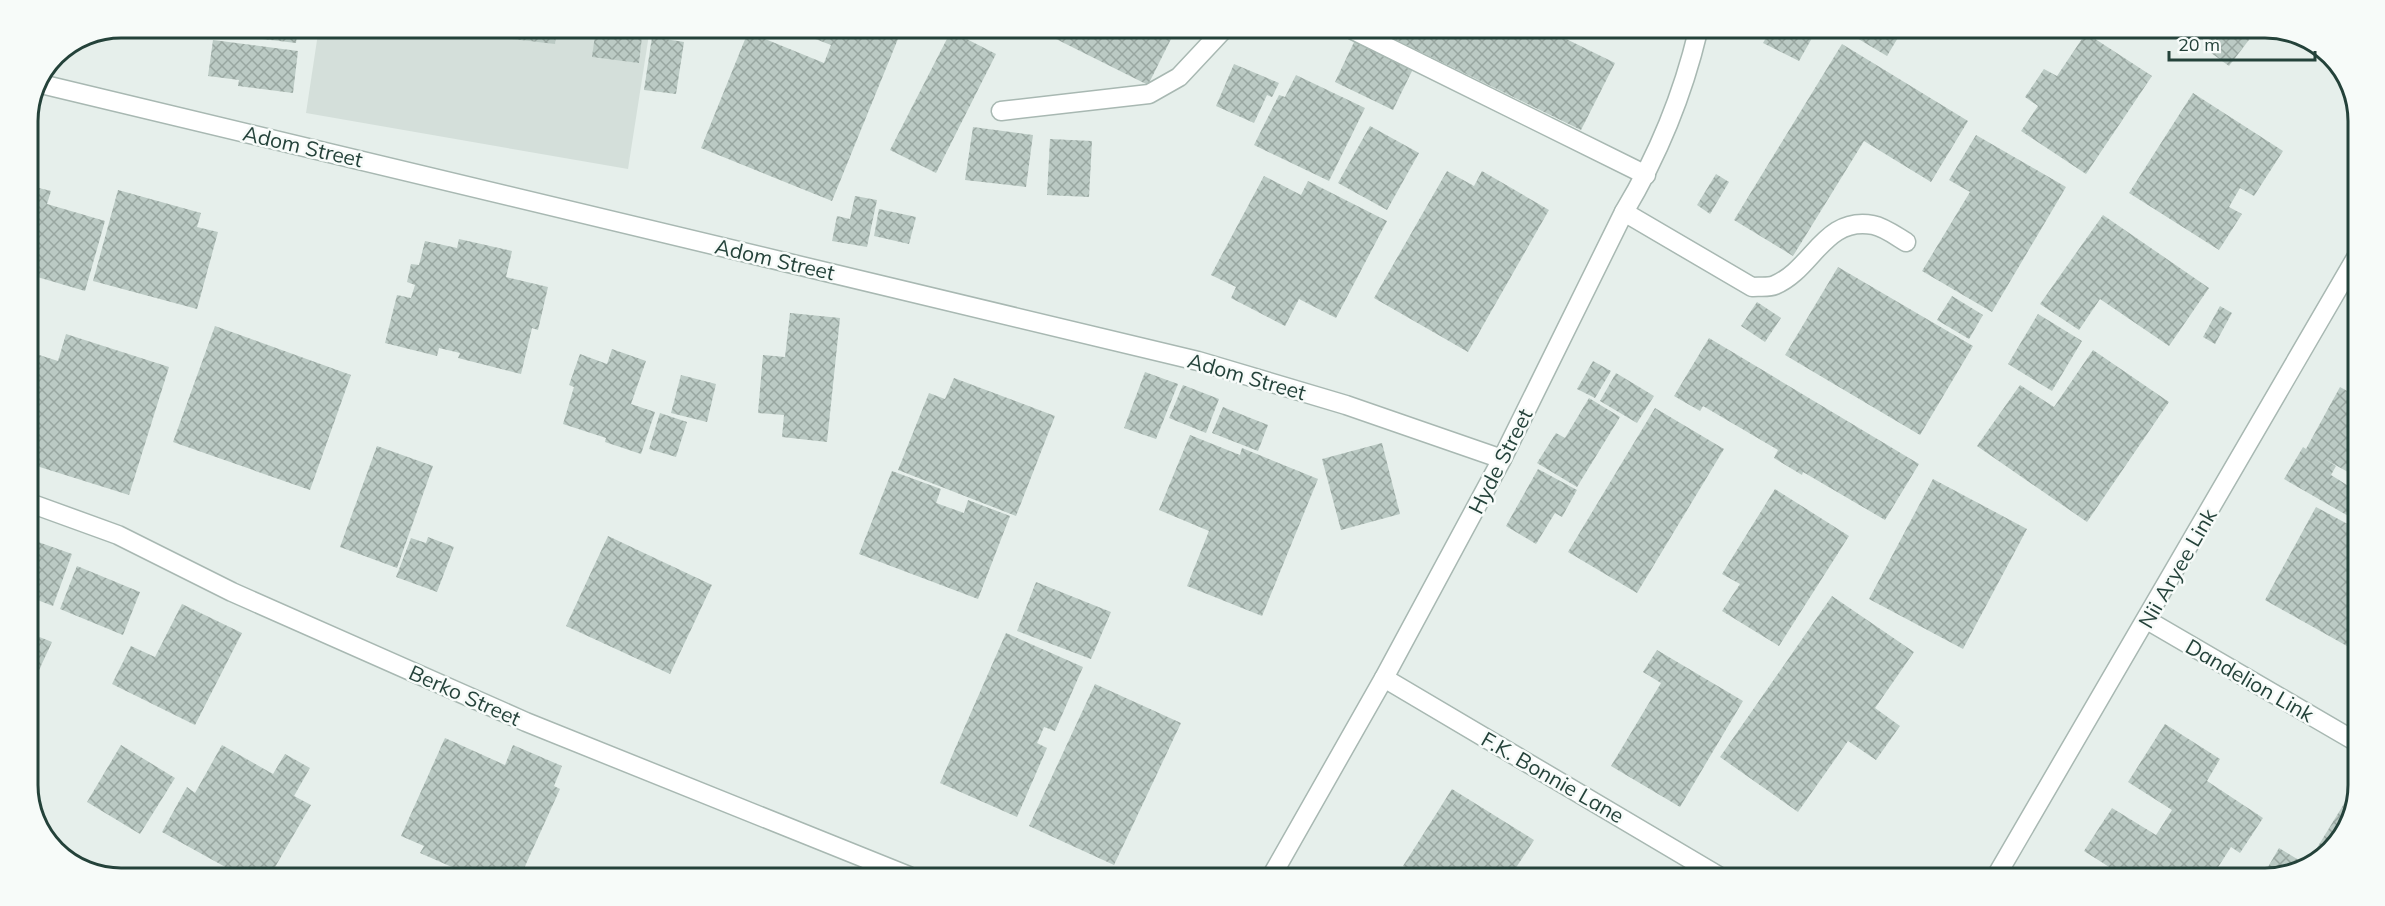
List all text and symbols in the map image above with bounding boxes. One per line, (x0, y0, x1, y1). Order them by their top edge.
scale bar (2169, 24, 2314, 62)
text: 20 m (2178, 33, 2220, 56)
street label: Adom Street (241, 120, 365, 172)
street label: Adom Street (713, 233, 837, 285)
street label: Adom Street (1185, 347, 1309, 405)
street label: Hyde Street (1462, 404, 1538, 518)
street label: Nii Aryee Link (2132, 503, 2222, 632)
street label: Dandelion Link (2181, 633, 2319, 727)
street label: Berko Street (405, 659, 525, 731)
street label: F.K. Bonnie Lane (1477, 726, 1629, 828)

